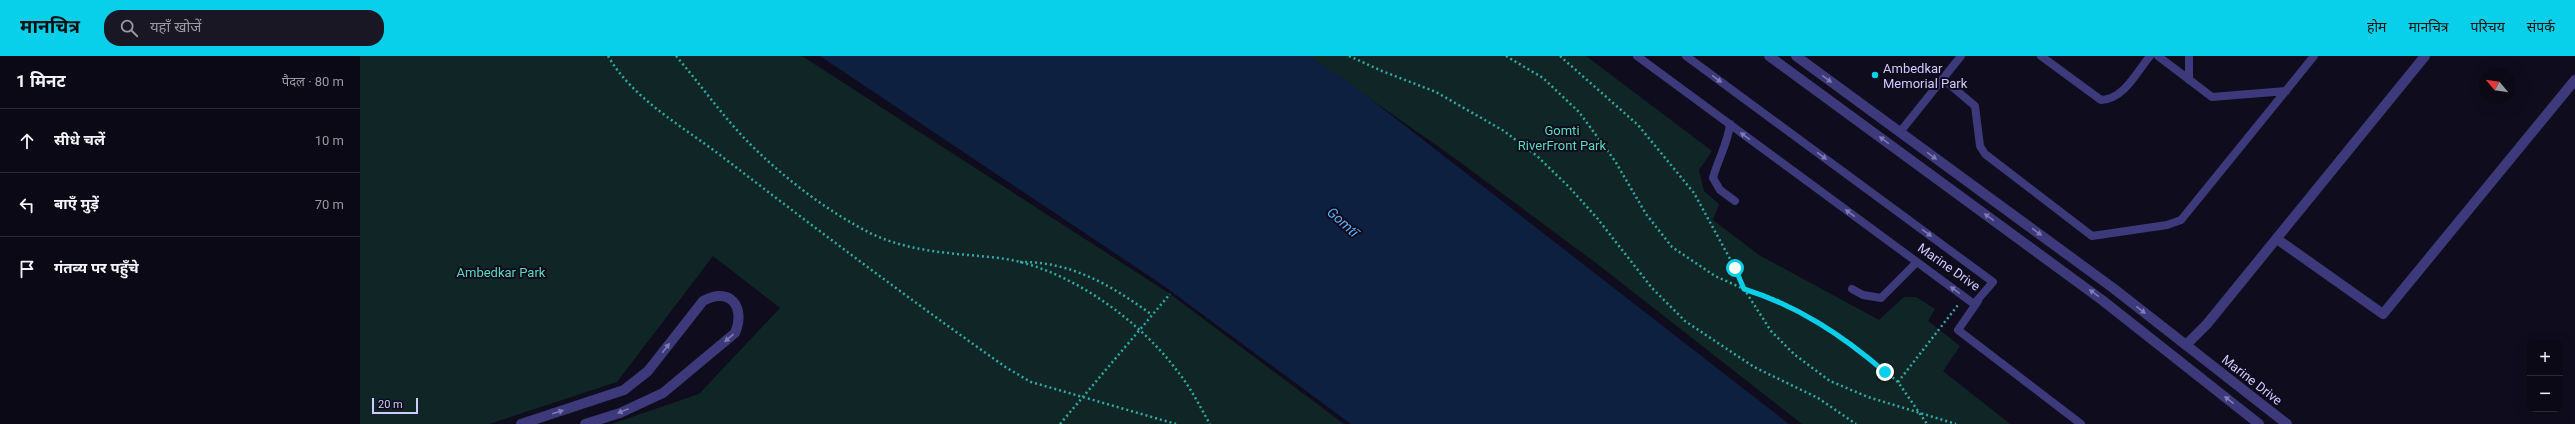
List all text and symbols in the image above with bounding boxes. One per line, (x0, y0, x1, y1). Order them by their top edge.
search box (104, 10, 384, 46)
text: मानचित्र (20, 15, 80, 38)
icon: search (118, 17, 140, 39)
text: यहाँ खोजें (150, 18, 201, 36)
text: होम (2367, 19, 2386, 35)
text: मानचित्र (2408, 19, 2449, 35)
text: परिचय (2471, 19, 2505, 35)
text: संपर्क (2527, 19, 2555, 35)
place label: Ambedkar Memorial Park (1883, 61, 1968, 91)
north arrow (2479, 68, 2515, 104)
marker: Ambedkar Memorial Park (1870, 70, 1880, 80)
text: 1 मिनट (16, 71, 66, 91)
text: पैदल · 80 m (282, 74, 344, 89)
one-way arrow (1712, 75, 1723, 83)
one-way arrow (1822, 75, 1833, 83)
park label: Gomti RiverFront Park (1518, 123, 1607, 153)
icon: ahead (16, 130, 38, 152)
text: सीधे चलें (54, 131, 105, 149)
one-way arrow (1740, 132, 1751, 140)
text: 10 m (315, 133, 344, 148)
one-way arrow (1878, 136, 1889, 144)
one-way arrow (1817, 152, 1827, 160)
one-way arrow (1927, 152, 1937, 160)
icon: left (16, 194, 38, 216)
text: बाएँ मुड़ें (54, 195, 99, 213)
text: 70 m (315, 197, 344, 212)
water label: Gomtī (1324, 204, 1363, 241)
one-way arrow (1845, 209, 1855, 217)
one-way arrow (1983, 212, 1994, 221)
one-way arrow (2032, 228, 2042, 236)
one-way arrow (1921, 229, 1932, 237)
street label: Marine Drive (1915, 240, 1983, 294)
icon: arrive (16, 258, 38, 280)
text: गंतव्य पर पहुँचे (54, 259, 139, 277)
route start (1726, 259, 1744, 277)
park label: Ambedkar Park (457, 265, 546, 280)
one-way arrow (1949, 285, 1960, 294)
one-way arrow (2088, 289, 2099, 297)
one-way arrow (2136, 306, 2147, 314)
one-way arrow (723, 334, 734, 343)
map controls (2527, 340, 2563, 412)
button: + (2527, 340, 2563, 376)
one-way arrow (662, 342, 670, 353)
street label: Marine Drive (2219, 352, 2285, 408)
route end (1876, 363, 1894, 381)
button: − (2527, 376, 2563, 412)
one-way arrow (2223, 395, 2234, 404)
scale bar (372, 396, 418, 415)
text: 20 m (378, 398, 403, 411)
one-way arrow (552, 408, 564, 414)
one-way arrow (617, 408, 628, 414)

